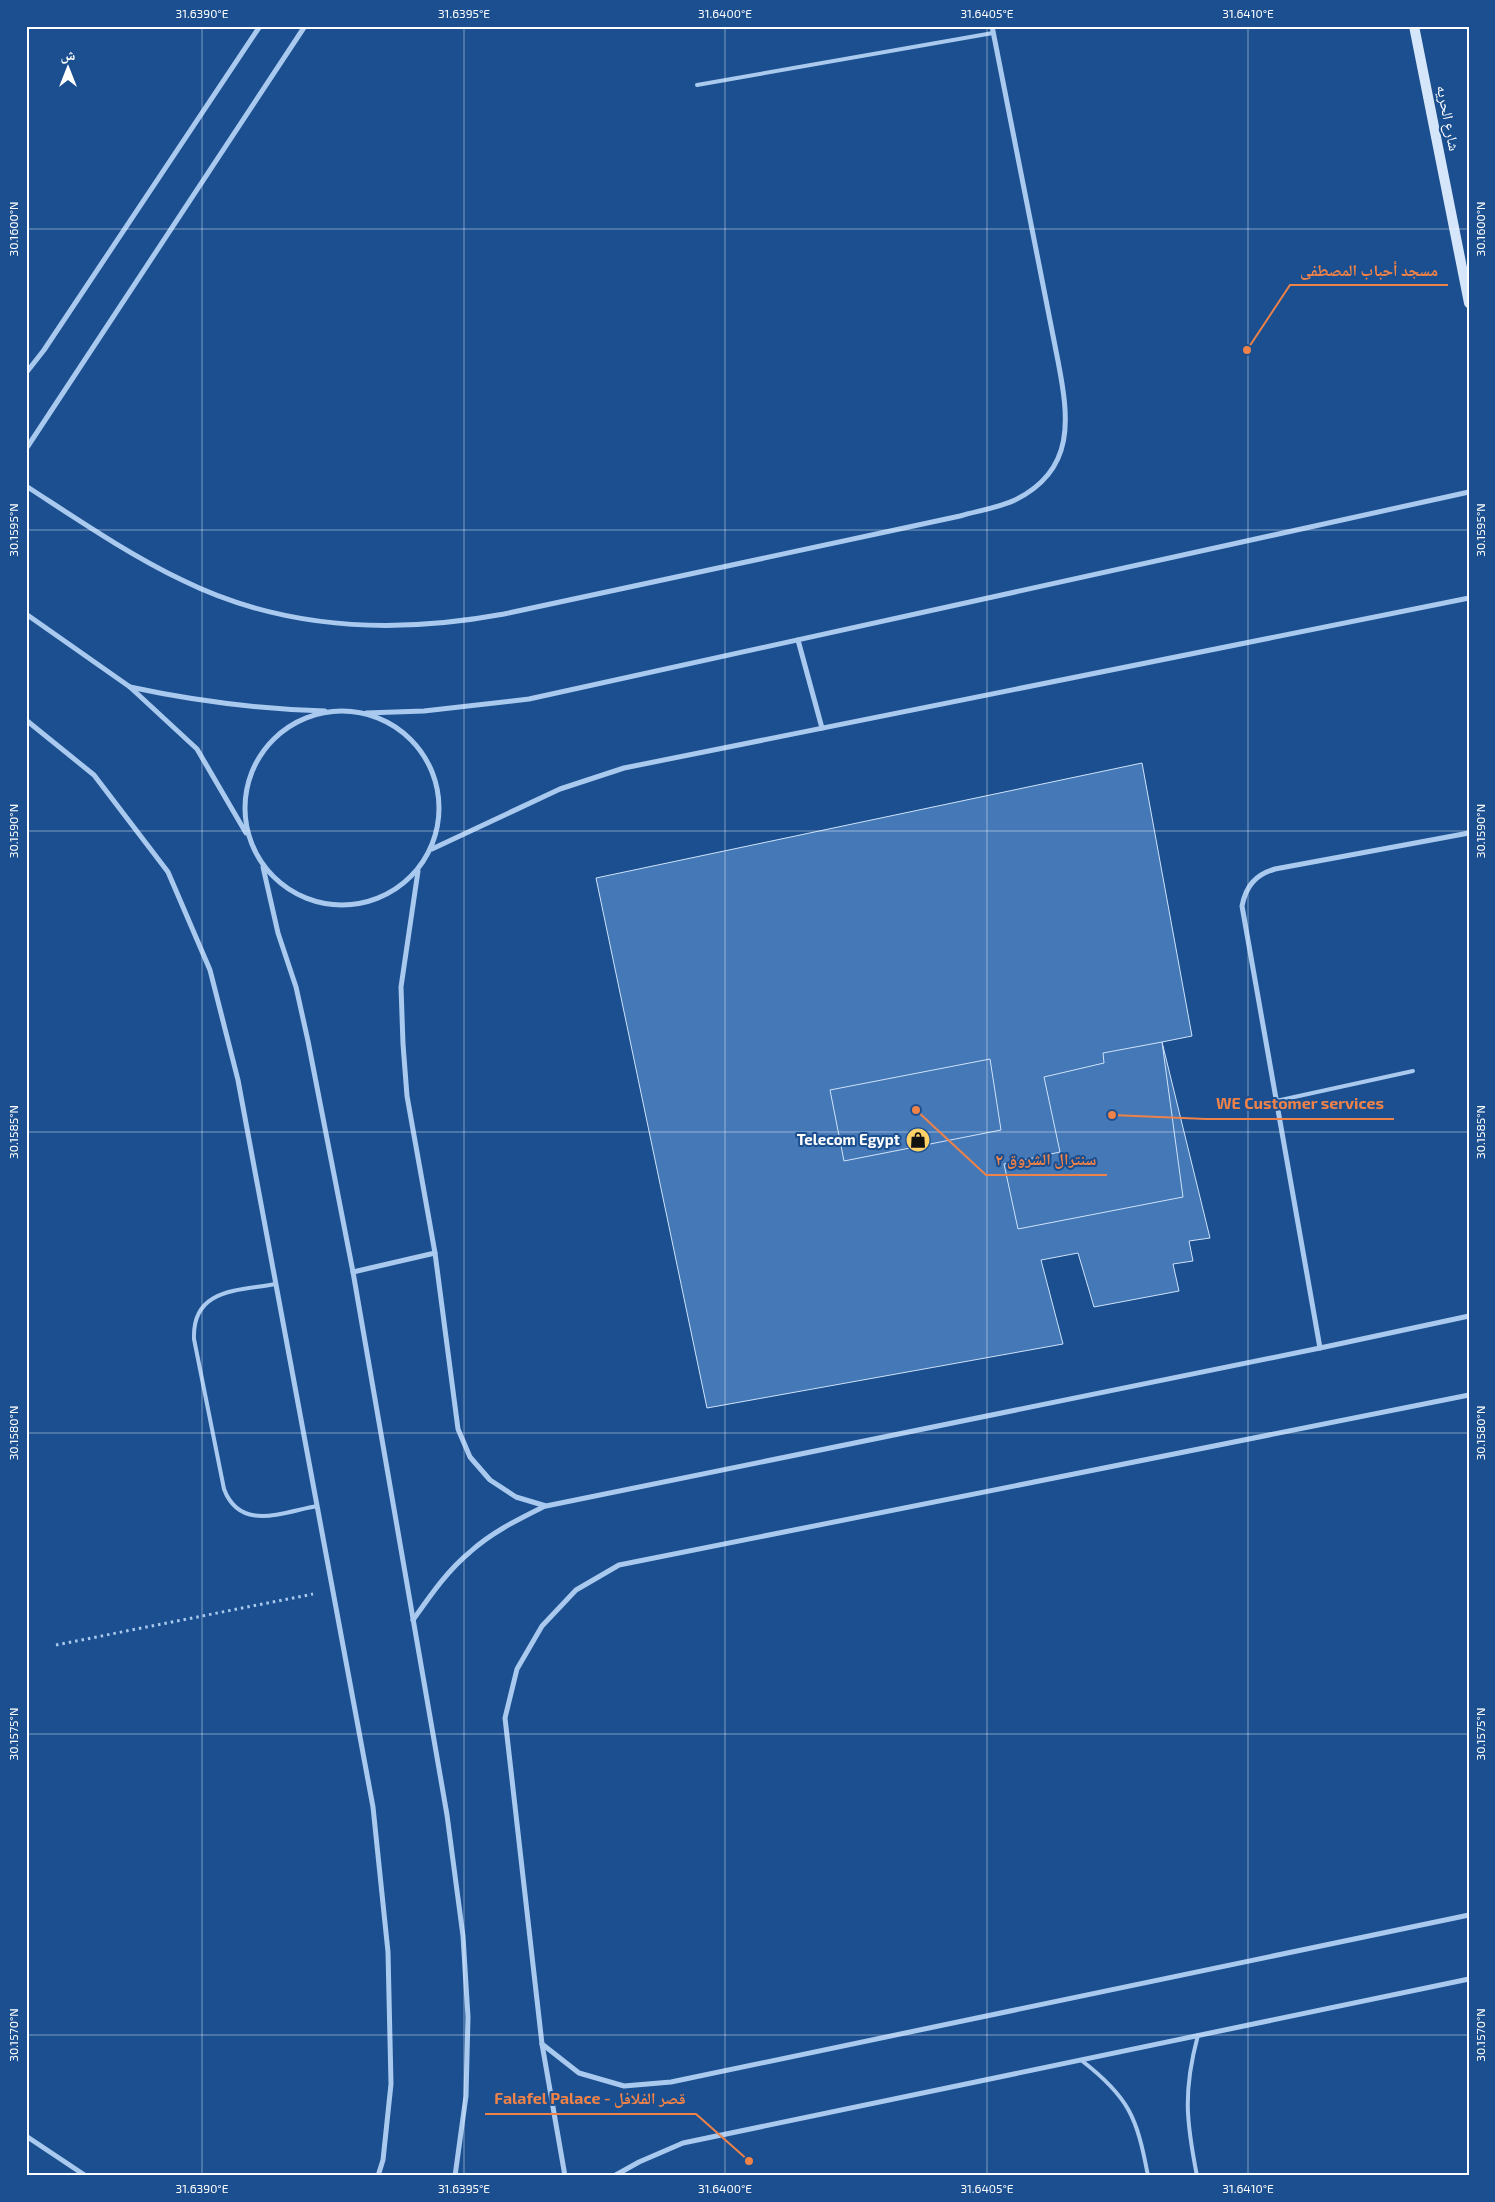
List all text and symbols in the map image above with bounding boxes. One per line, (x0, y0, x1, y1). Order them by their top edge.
text: 31.6390°E (176, 6, 229, 20)
text: 31.6395°E (438, 6, 490, 20)
text: 31.6400°E (698, 6, 752, 20)
text: 31.6405°E (960, 6, 1014, 20)
text: 31.6410°E (1222, 6, 1274, 20)
north arrow (42, 42, 92, 92)
text: ش (61, 46, 76, 64)
street label: شارع الحريه (1432, 83, 1464, 153)
text: 30.1600°N (6, 201, 20, 257)
text: 30.1600°N (1473, 201, 1487, 257)
callout: مسجد أحباب المصطفى (1290, 254, 1448, 285)
text: مسجد أحباب المصطفى (1300, 260, 1438, 280)
text: 30.1595°N (6, 503, 20, 557)
text: 30.1595°N (1473, 503, 1487, 557)
text: 30.1590°N (6, 804, 20, 858)
text: 30.1590°N (1473, 804, 1487, 858)
callout: WE Customer services (1206, 1088, 1394, 1119)
text: WE Customer services (1216, 1093, 1384, 1112)
text: 30.1585°N (6, 1105, 20, 1159)
text: 30.1585°N (1473, 1105, 1487, 1159)
shop icon: Telecom Egypt (905, 1127, 931, 1153)
place label: Telecom Egypt (797, 1130, 900, 1149)
callout: سنترال الشروق ٢ (986, 1144, 1107, 1175)
text: سنترال الشروق ٢ (996, 1149, 1096, 1169)
text: 30.1580°N (6, 1406, 20, 1460)
text: 30.1580°N (1473, 1406, 1487, 1460)
text: 30.1575°N (6, 1708, 20, 1760)
text: 30.1575°N (1473, 1708, 1487, 1760)
text: 30.1570°N (6, 2008, 20, 2062)
text: 30.1570°N (1473, 2008, 1487, 2062)
callout: Falafel Palace - قصر الفلافل (485, 2083, 696, 2114)
text: Falafel Palace - قصر الفلافل (494, 2088, 686, 2108)
text: 31.6390°E (176, 2181, 229, 2195)
text: 31.6395°E (438, 2181, 490, 2195)
text: 31.6400°E (698, 2181, 752, 2195)
text: 31.6405°E (960, 2181, 1014, 2195)
text: 31.6410°E (1222, 2181, 1274, 2195)

